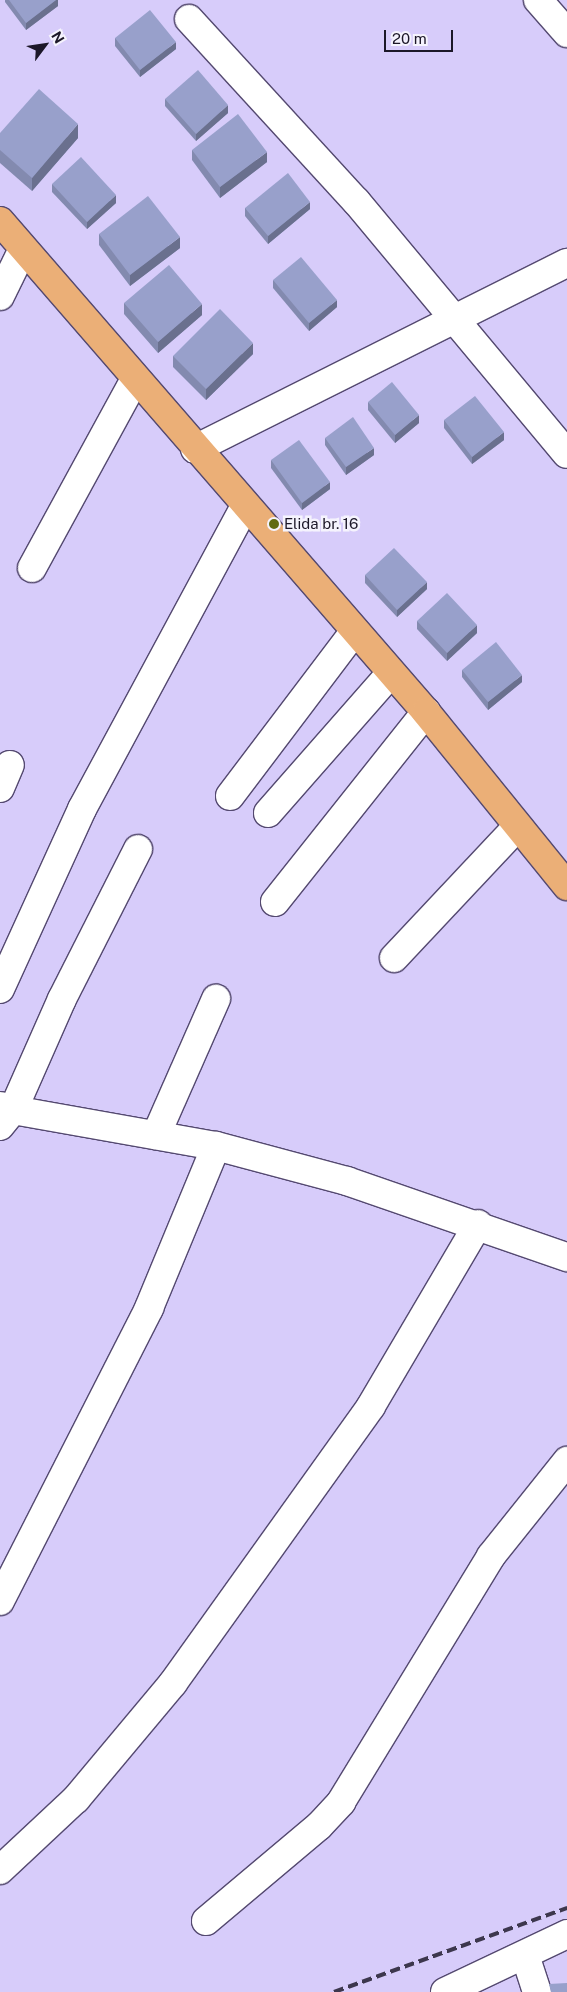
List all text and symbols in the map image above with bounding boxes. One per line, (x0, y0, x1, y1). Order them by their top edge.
north arrow (20, 20, 70, 70)
scale bar (387, 20, 456, 52)
text: N (48, 28, 68, 46)
text: 20 m (392, 30, 427, 47)
place label: Elida br. 16 (284, 515, 358, 533)
marker: Elida br. 16 (268, 518, 280, 530)

